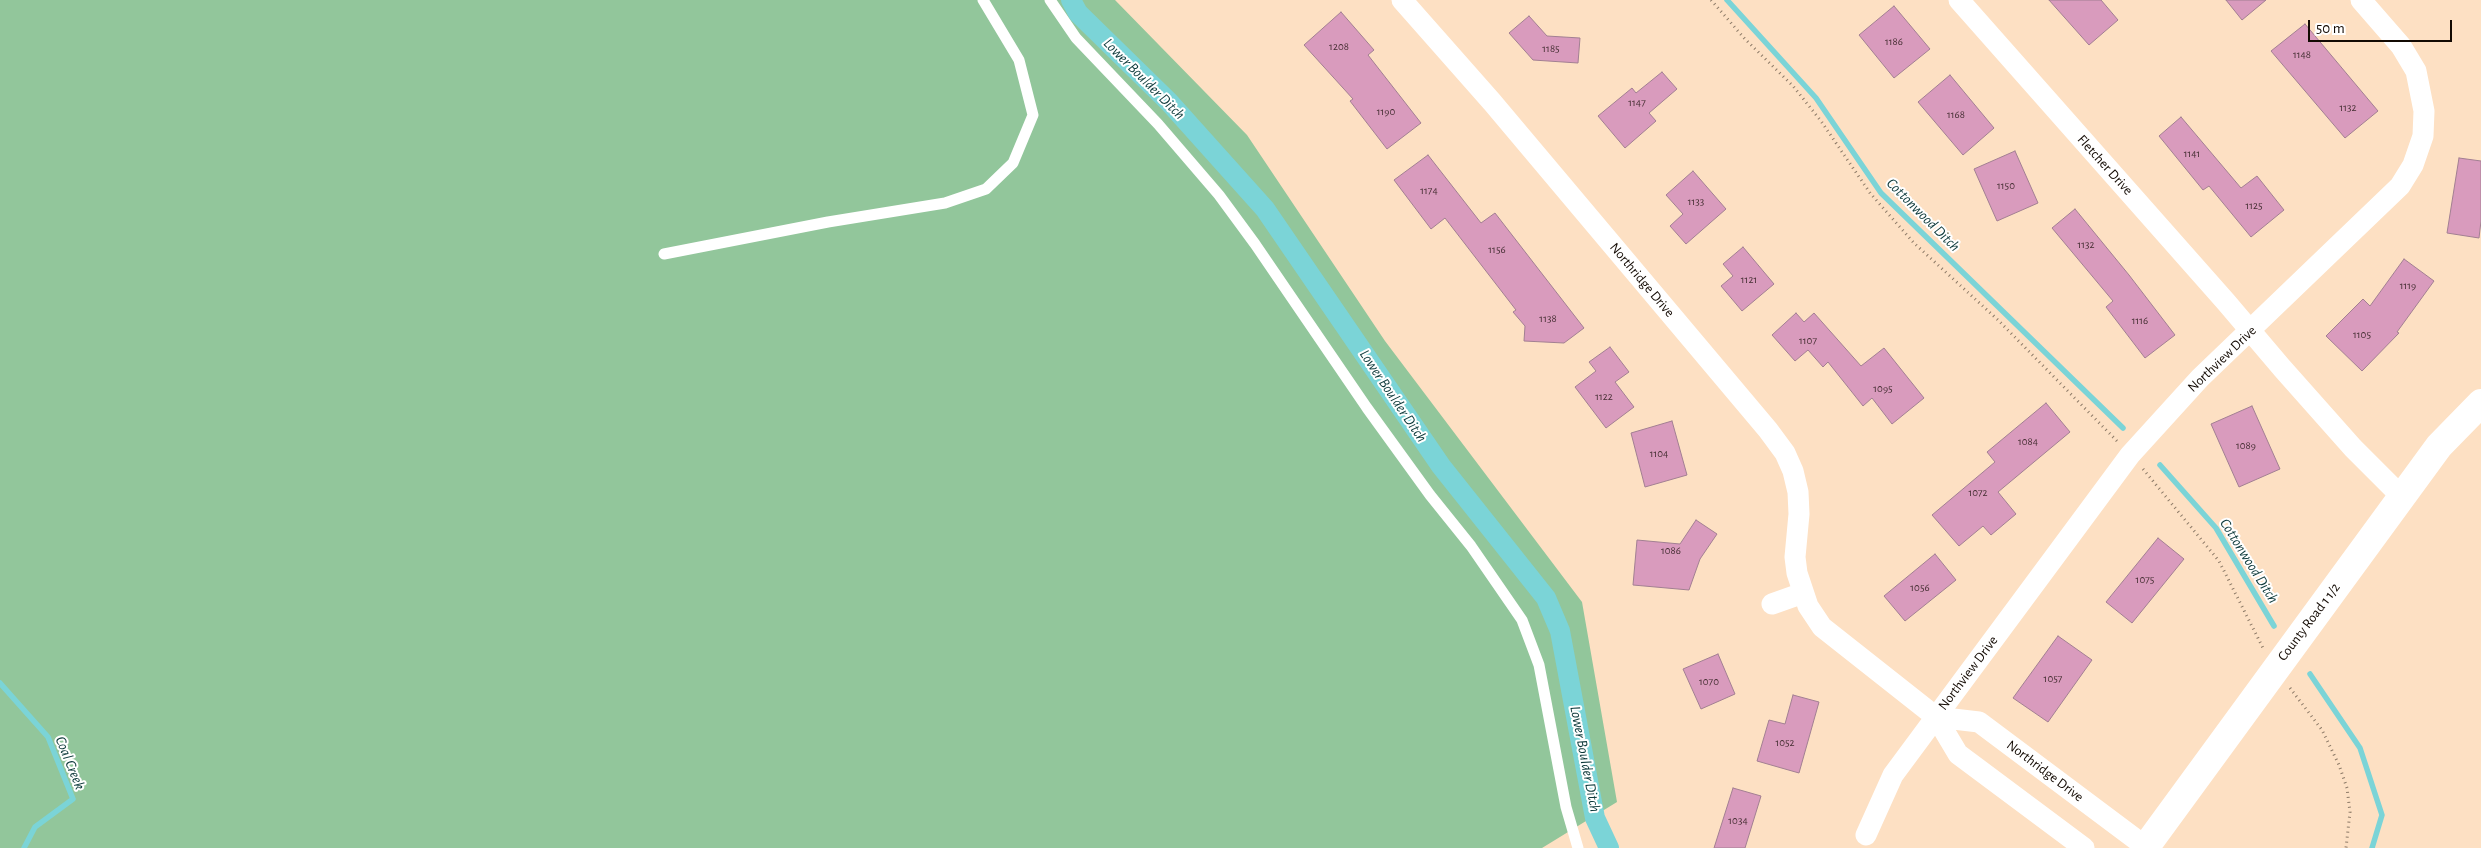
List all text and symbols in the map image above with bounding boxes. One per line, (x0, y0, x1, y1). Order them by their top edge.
scale bar (2311, 10, 2455, 42)
text: 50 m (2316, 21, 2345, 36)
water label: Lower Boulder Ditch (1100, 35, 1188, 123)
house number: 1186 (1885, 35, 1903, 49)
house number: 1208 (1329, 40, 1349, 54)
house number: 1185 (1542, 42, 1560, 56)
house number: 1148 (2293, 48, 2311, 62)
house number: 1147 (1628, 96, 1646, 110)
house number: 1132 (2339, 101, 2357, 115)
house number: 1190 (1377, 105, 1395, 119)
house number: 1168 (1947, 108, 1965, 122)
street label: Fletcher Drive (2074, 131, 2136, 199)
house number: 1141 (2184, 147, 2200, 161)
water label: Cottonwood Ditch (1882, 174, 1964, 256)
house number: 1150 (1997, 179, 2015, 193)
house number: 1174 (1420, 184, 1438, 198)
house number: 1133 (1688, 195, 1704, 209)
house number: 1125 (2245, 199, 2263, 213)
house number: 1132 (2077, 238, 2095, 252)
street label: Northridge Drive (1606, 239, 1678, 321)
house number: 1156 (1488, 243, 1506, 257)
house number: 1121 (1741, 273, 1757, 287)
house number: 1119 (2400, 279, 2416, 293)
house number: 1138 (1539, 312, 1557, 326)
house number: 1116 (2132, 314, 2148, 328)
street label: Northview Drive (2184, 322, 2260, 396)
house number: 1105 (2353, 328, 2371, 342)
house number: 1107 (1799, 334, 1817, 348)
water label: Lower Boulder Ditch (1355, 346, 1431, 446)
house number: 1095 (1873, 382, 1893, 396)
house number: 1122 (1595, 390, 1613, 404)
house number: 1084 (2018, 435, 2038, 449)
house number: 1089 (2236, 439, 2256, 453)
house number: 1104 (1650, 447, 1668, 461)
house number: 1072 (1968, 486, 1988, 500)
water label: Cottonwood Ditch (2216, 515, 2282, 607)
house number: 1086 (1661, 544, 1681, 558)
house number: 1075 (2136, 573, 2154, 587)
street label: County Road 1 1/2 (2274, 580, 2344, 664)
house number: 1056 (1910, 581, 1930, 595)
street label: Northview Drive (1935, 633, 2001, 713)
house number: 1057 (2044, 672, 2062, 686)
house number: 1070 (1699, 675, 1719, 689)
water label: Lower Boulder Ditch (1566, 704, 1604, 814)
water label: Coal Creek (51, 734, 89, 792)
house number: 1052 (1775, 736, 1795, 750)
street label: Northridge Drive (2003, 737, 2087, 805)
house number: 1034 (1728, 814, 1748, 828)

